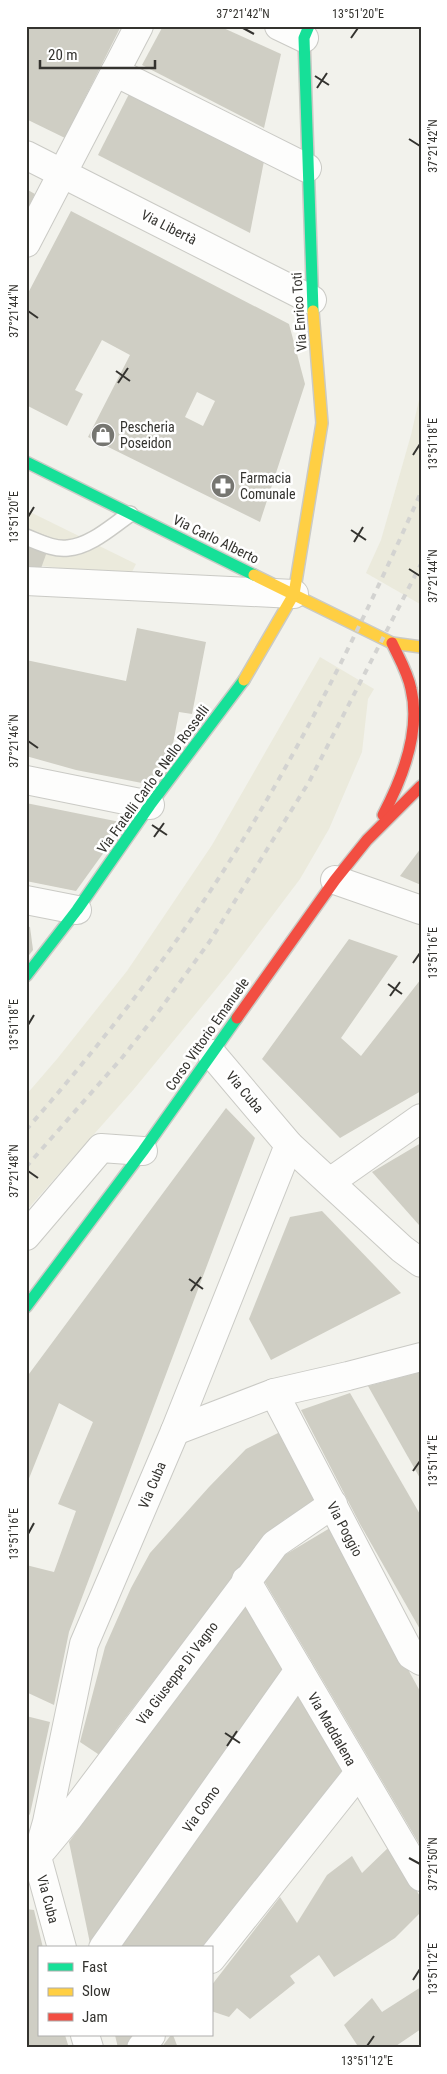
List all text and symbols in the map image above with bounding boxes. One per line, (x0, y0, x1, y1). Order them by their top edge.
text: 37°21'42"N (216, 7, 270, 21)
text: 13°51'20"E (332, 7, 384, 21)
scale bar (40, 38, 155, 70)
text: 20 m (48, 46, 78, 64)
text: 37°21'42"N (426, 119, 440, 173)
street label: Via Libertà (139, 206, 199, 248)
street label: Via Enrico Toti (288, 272, 310, 352)
text: 37°21'44"N (7, 284, 21, 338)
text: 13°51'18"E (426, 418, 440, 470)
place label: Pescheria Poseidon (120, 419, 175, 451)
shop icon: Pescheria Poseidon (90, 422, 116, 448)
place label: Farmacia Comunale (240, 470, 296, 502)
pharmacy icon: Farmacia Comunale (210, 473, 236, 499)
text: 13°51'20"E (7, 491, 21, 543)
street label: Via Carlo Alberto (170, 511, 262, 567)
text: 37°21'44"N (426, 549, 440, 603)
street label: Via Fratelli Carlo e Nello Rosselli (94, 702, 212, 856)
text: 37°21'46"N (7, 714, 21, 768)
text: 13°51'16"E (426, 927, 440, 979)
street label: Corso Vittorio Emanuele (162, 974, 252, 1093)
text: 13°51'18"E (7, 999, 21, 1051)
street label: Via Cuba (223, 1068, 267, 1116)
text: 37°21'48"N (7, 1144, 21, 1198)
text: 13°51'14"E (426, 1435, 440, 1487)
street label: Via Cuba (135, 1459, 169, 1511)
street label: Via Poggio (324, 1499, 366, 1559)
text: 13°51'16"E (7, 1508, 21, 1560)
street label: Via Giuseppe Di Vagno (133, 1618, 221, 1728)
street label: Via Maddalena (305, 1689, 359, 1769)
street label: Via Como (179, 1782, 223, 1836)
text: 37°21'50"N (426, 1837, 440, 1891)
street label: Via Cuba (34, 1873, 62, 1925)
text: 13°51'12"E (426, 1943, 440, 1995)
legend (38, 1946, 212, 2036)
text: Fast (82, 1958, 107, 1976)
text: Slow (82, 1982, 111, 2000)
text: Jam (82, 2008, 108, 2026)
text: 13°51'12"E (341, 2054, 393, 2068)

